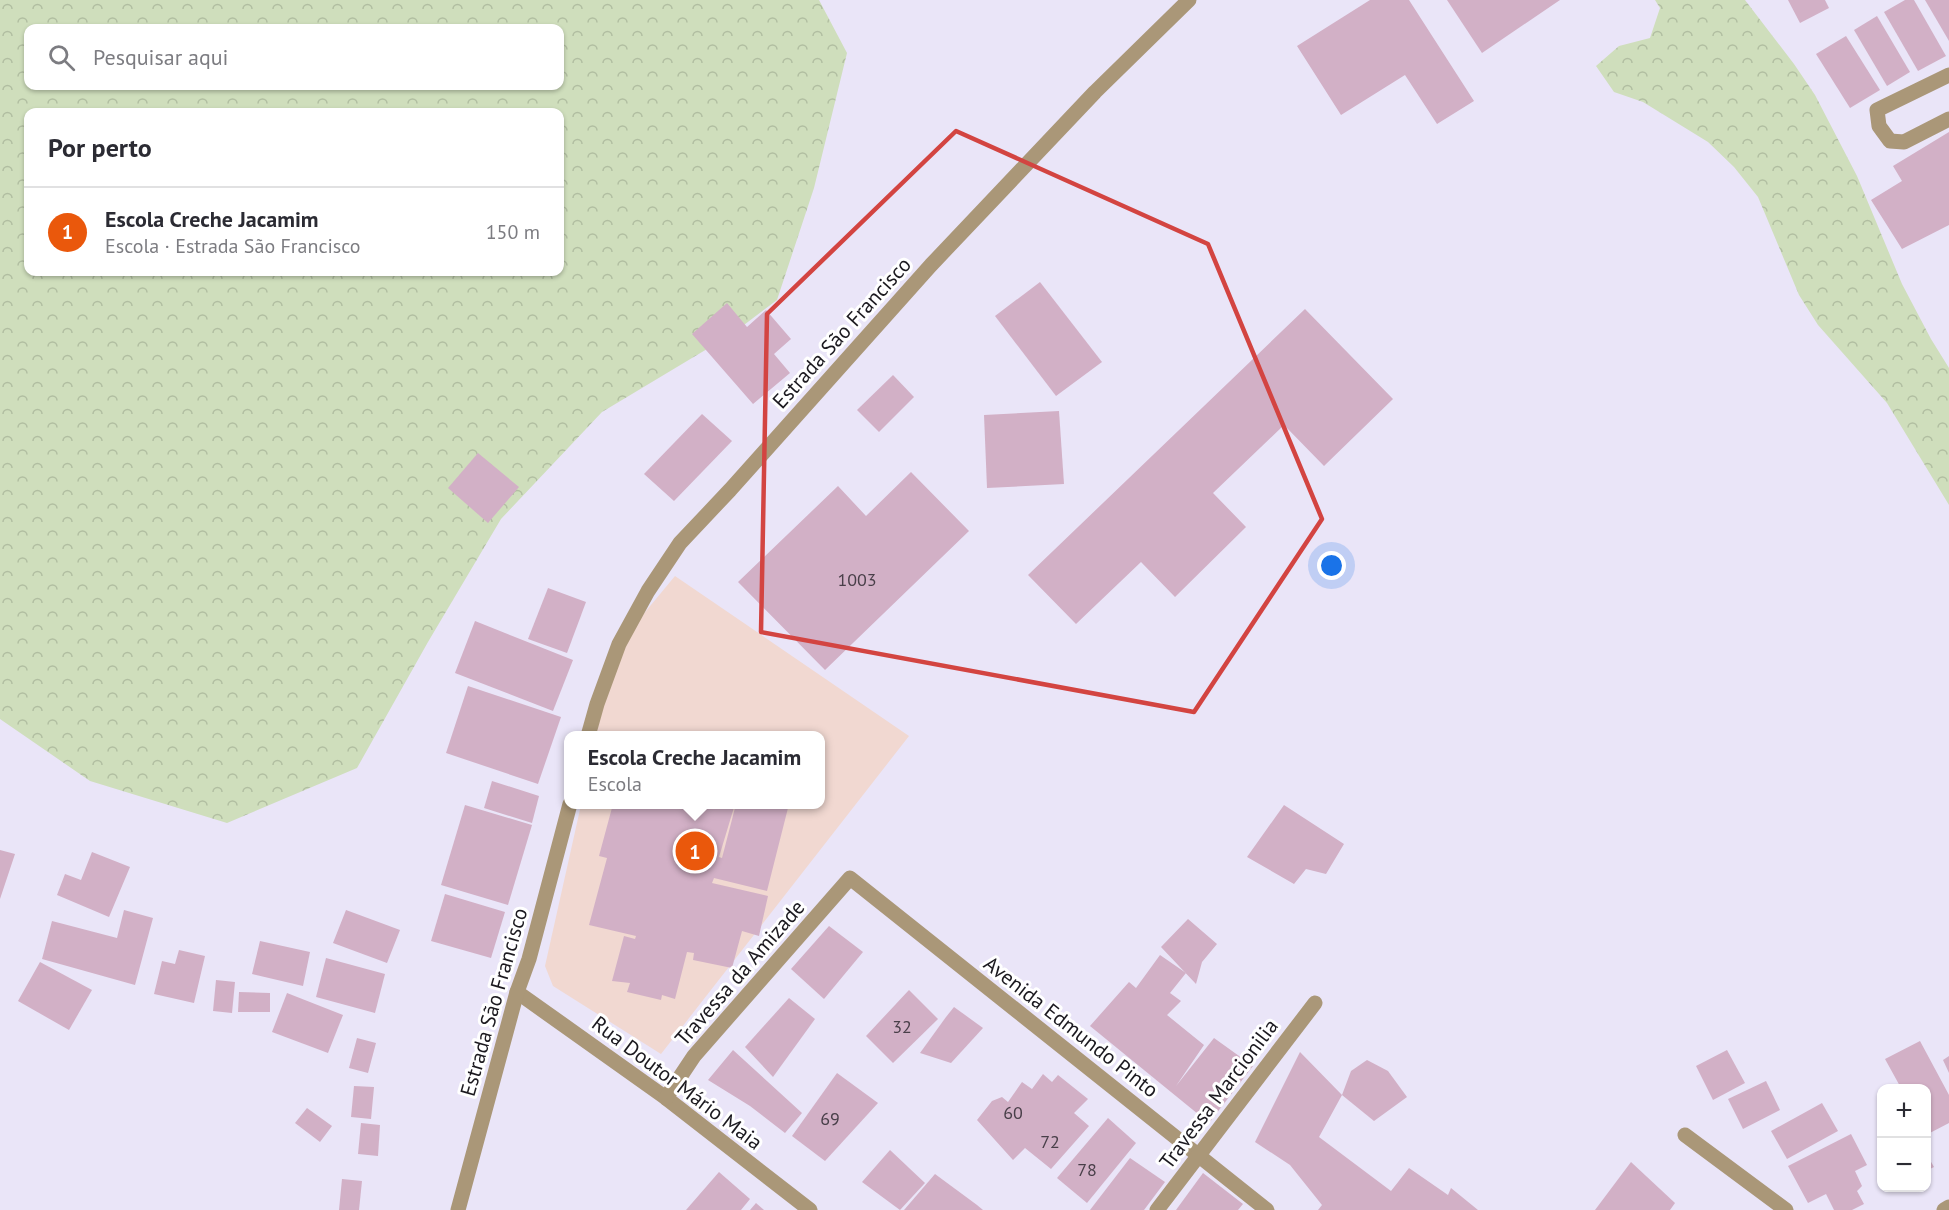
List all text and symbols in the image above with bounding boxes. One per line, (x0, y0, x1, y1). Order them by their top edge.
search box (24, 24, 564, 90)
icon: search (45, 41, 78, 74)
text: Pesquisar aqui (93, 43, 229, 71)
text: Por perto (48, 131, 152, 164)
text: Escola Creche Jacamim (105, 205, 319, 233)
text: 1 (62, 219, 73, 245)
text: 150 m (486, 219, 540, 245)
text: Escola · Estrada São Francisco (105, 233, 361, 259)
street label: Estrada São Francisco (766, 251, 917, 414)
your location (1317, 551, 1346, 580)
house number: 1003 (837, 568, 877, 591)
popup (564, 731, 825, 809)
text: Escola Creche Jacamim (588, 743, 801, 771)
text: Escola (588, 771, 642, 797)
pin: 1 (676, 828, 714, 874)
street label: Travessa da Amizade (669, 894, 810, 1051)
street label: Estrada São Francisco (454, 905, 533, 1099)
street label: Avenida Edmundo Pinto (979, 950, 1164, 1103)
street label: Rua Doutor Mário Maia (587, 1010, 768, 1156)
street label: Travessa Marcionilia (1153, 1013, 1284, 1174)
house number: 32 (892, 1015, 912, 1038)
map controls (1877, 1084, 1931, 1192)
button: + (1877, 1084, 1931, 1138)
house number: 60 (1003, 1101, 1023, 1124)
house number: 69 (820, 1107, 840, 1130)
house number: 72 (1040, 1130, 1060, 1153)
button: − (1877, 1138, 1931, 1192)
house number: 78 (1077, 1158, 1097, 1181)

